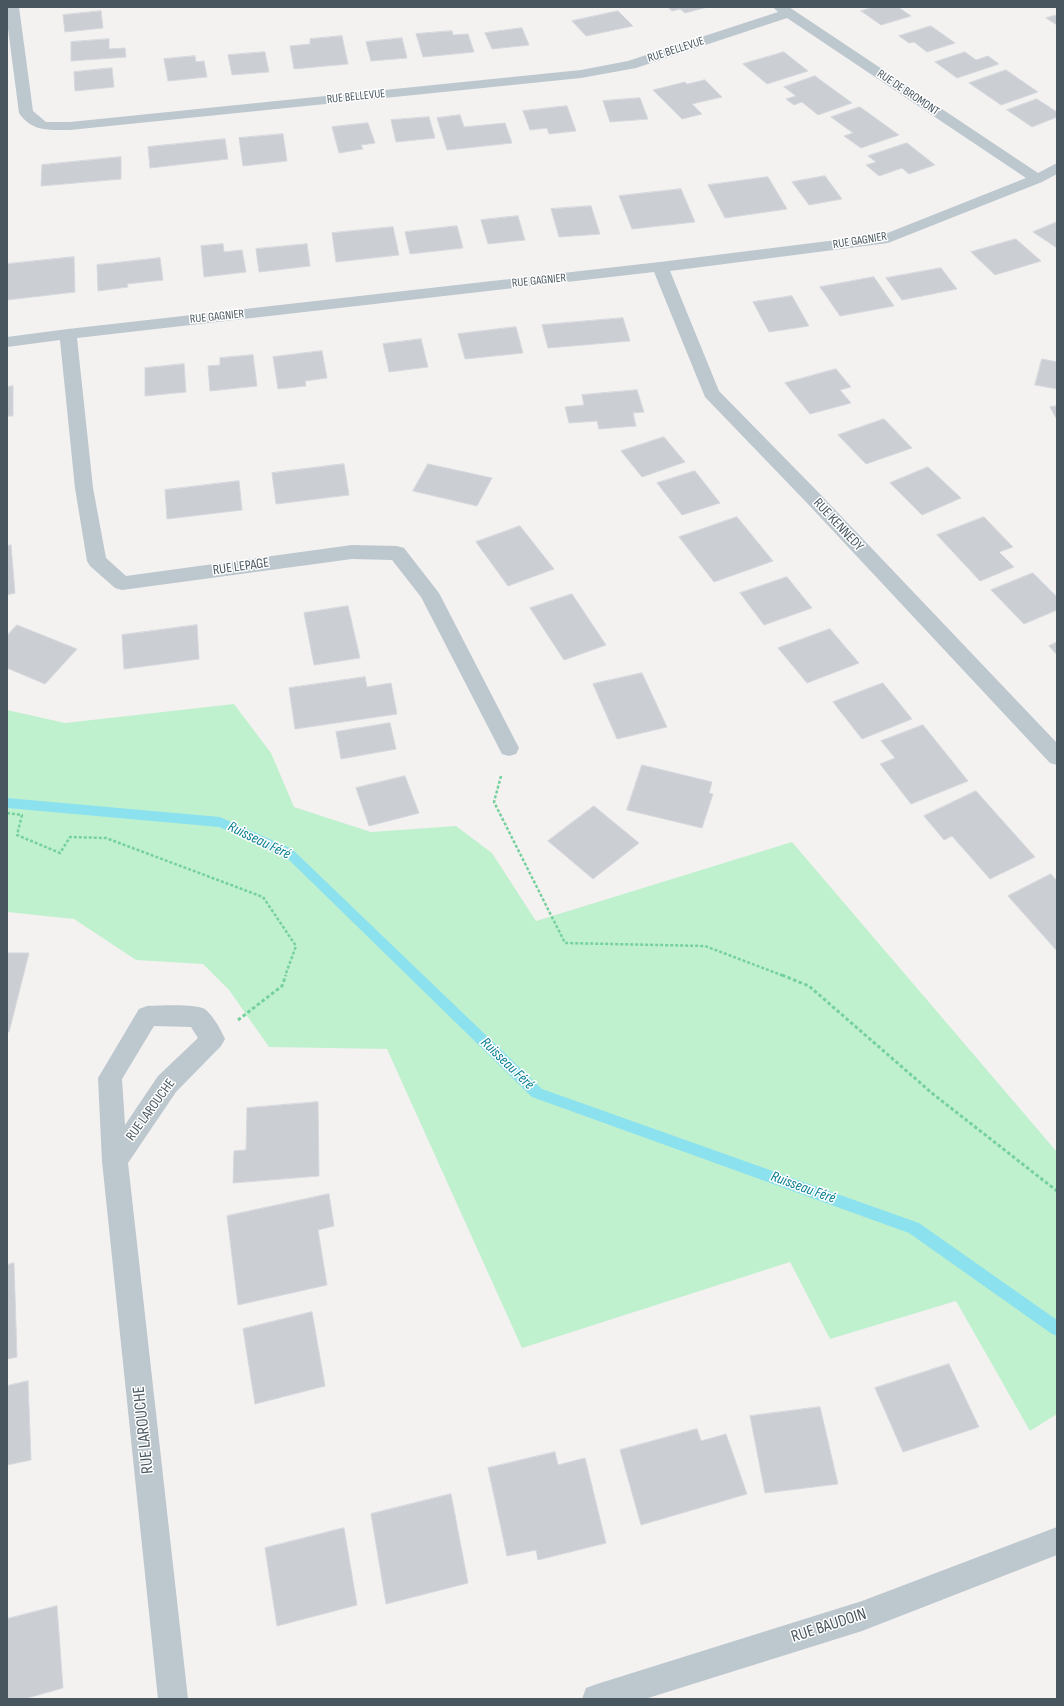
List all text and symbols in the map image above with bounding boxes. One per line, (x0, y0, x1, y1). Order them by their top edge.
street label: RUE BELLEVUE (646, 34, 706, 66)
street label: RUE DE BROMONT (874, 67, 942, 119)
street label: RUE BELLEVUE (326, 87, 386, 107)
street label: RUE GAGNIER (832, 230, 888, 252)
street label: RUE GAGNIER (511, 271, 567, 291)
street label: RUE GAGNIER (189, 307, 245, 327)
street label: RUE KENNEDY (809, 495, 867, 555)
street label: RUE LEPAGE (212, 555, 270, 579)
water label: Ruisseau Féré (225, 818, 293, 864)
water label: Ruisseau Féré (476, 1034, 538, 1094)
street label: RUE LAROUCHE (123, 1076, 179, 1144)
water label: Ruisseau Féré (768, 1168, 838, 1208)
street label: RUE LAROUCHE (129, 1385, 159, 1475)
street label: RUE BAUDOIN (789, 1604, 869, 1648)

